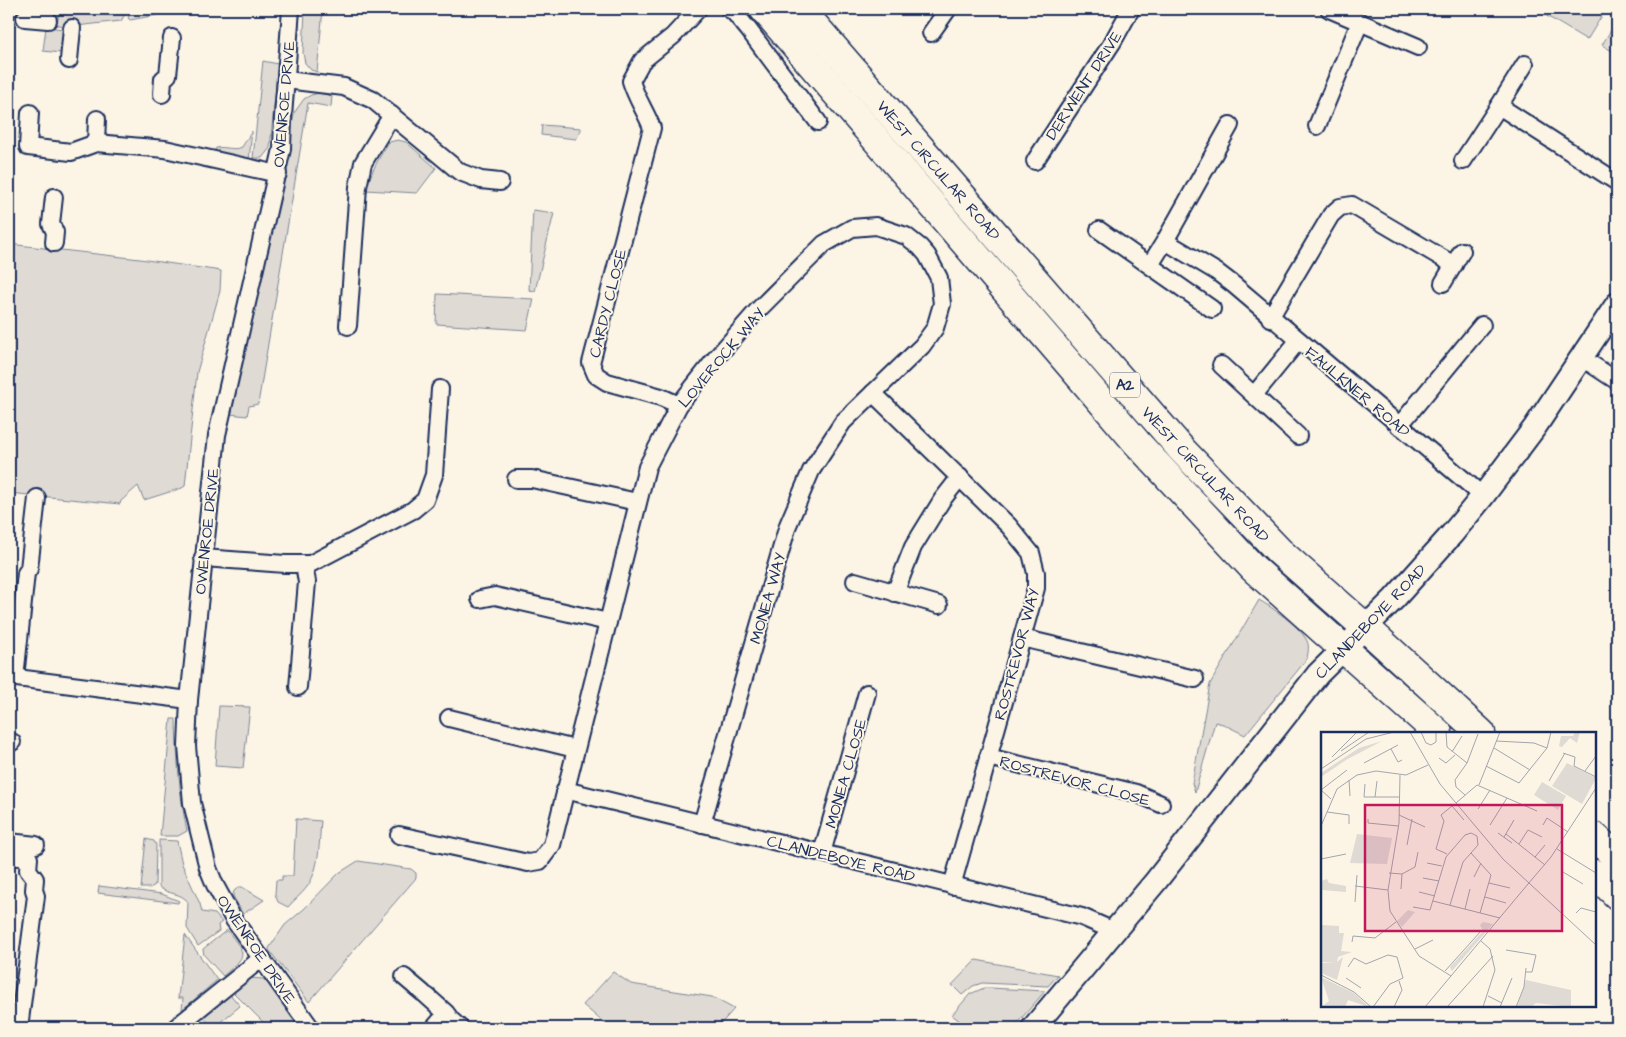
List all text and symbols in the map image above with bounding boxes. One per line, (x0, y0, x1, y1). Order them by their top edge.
street label: DERWENT DRIVE (1040, 26, 1128, 144)
street label: OWENROE DRIVE (268, 39, 301, 168)
street label: WEST CIRCULAR ROAD (871, 96, 1005, 245)
street label: CARDY CLOSE (584, 246, 632, 360)
street label: LOVEROCK WAY (673, 302, 771, 412)
street label: FAULKNER ROAD (1300, 341, 1415, 442)
road number: A2 (1110, 372, 1140, 398)
street label: WEST CIRCULAR ROAD (1136, 402, 1274, 547)
street label: OWENROE DRIVE (189, 466, 225, 595)
street label: MONEA WAY (744, 550, 792, 646)
street label: CLANDEBOYE ROAD (1310, 559, 1431, 684)
street label: ROSTREVOR WAY (989, 585, 1045, 723)
street label: MONEA CLOSE (820, 715, 872, 831)
inset map (1321, 732, 1596, 1007)
street label: ROSTREVOR CLOSE (997, 750, 1153, 812)
street label: CLANDEBOYE ROAD (764, 830, 917, 888)
street label: OWENROE DRIVE (212, 891, 301, 1009)

